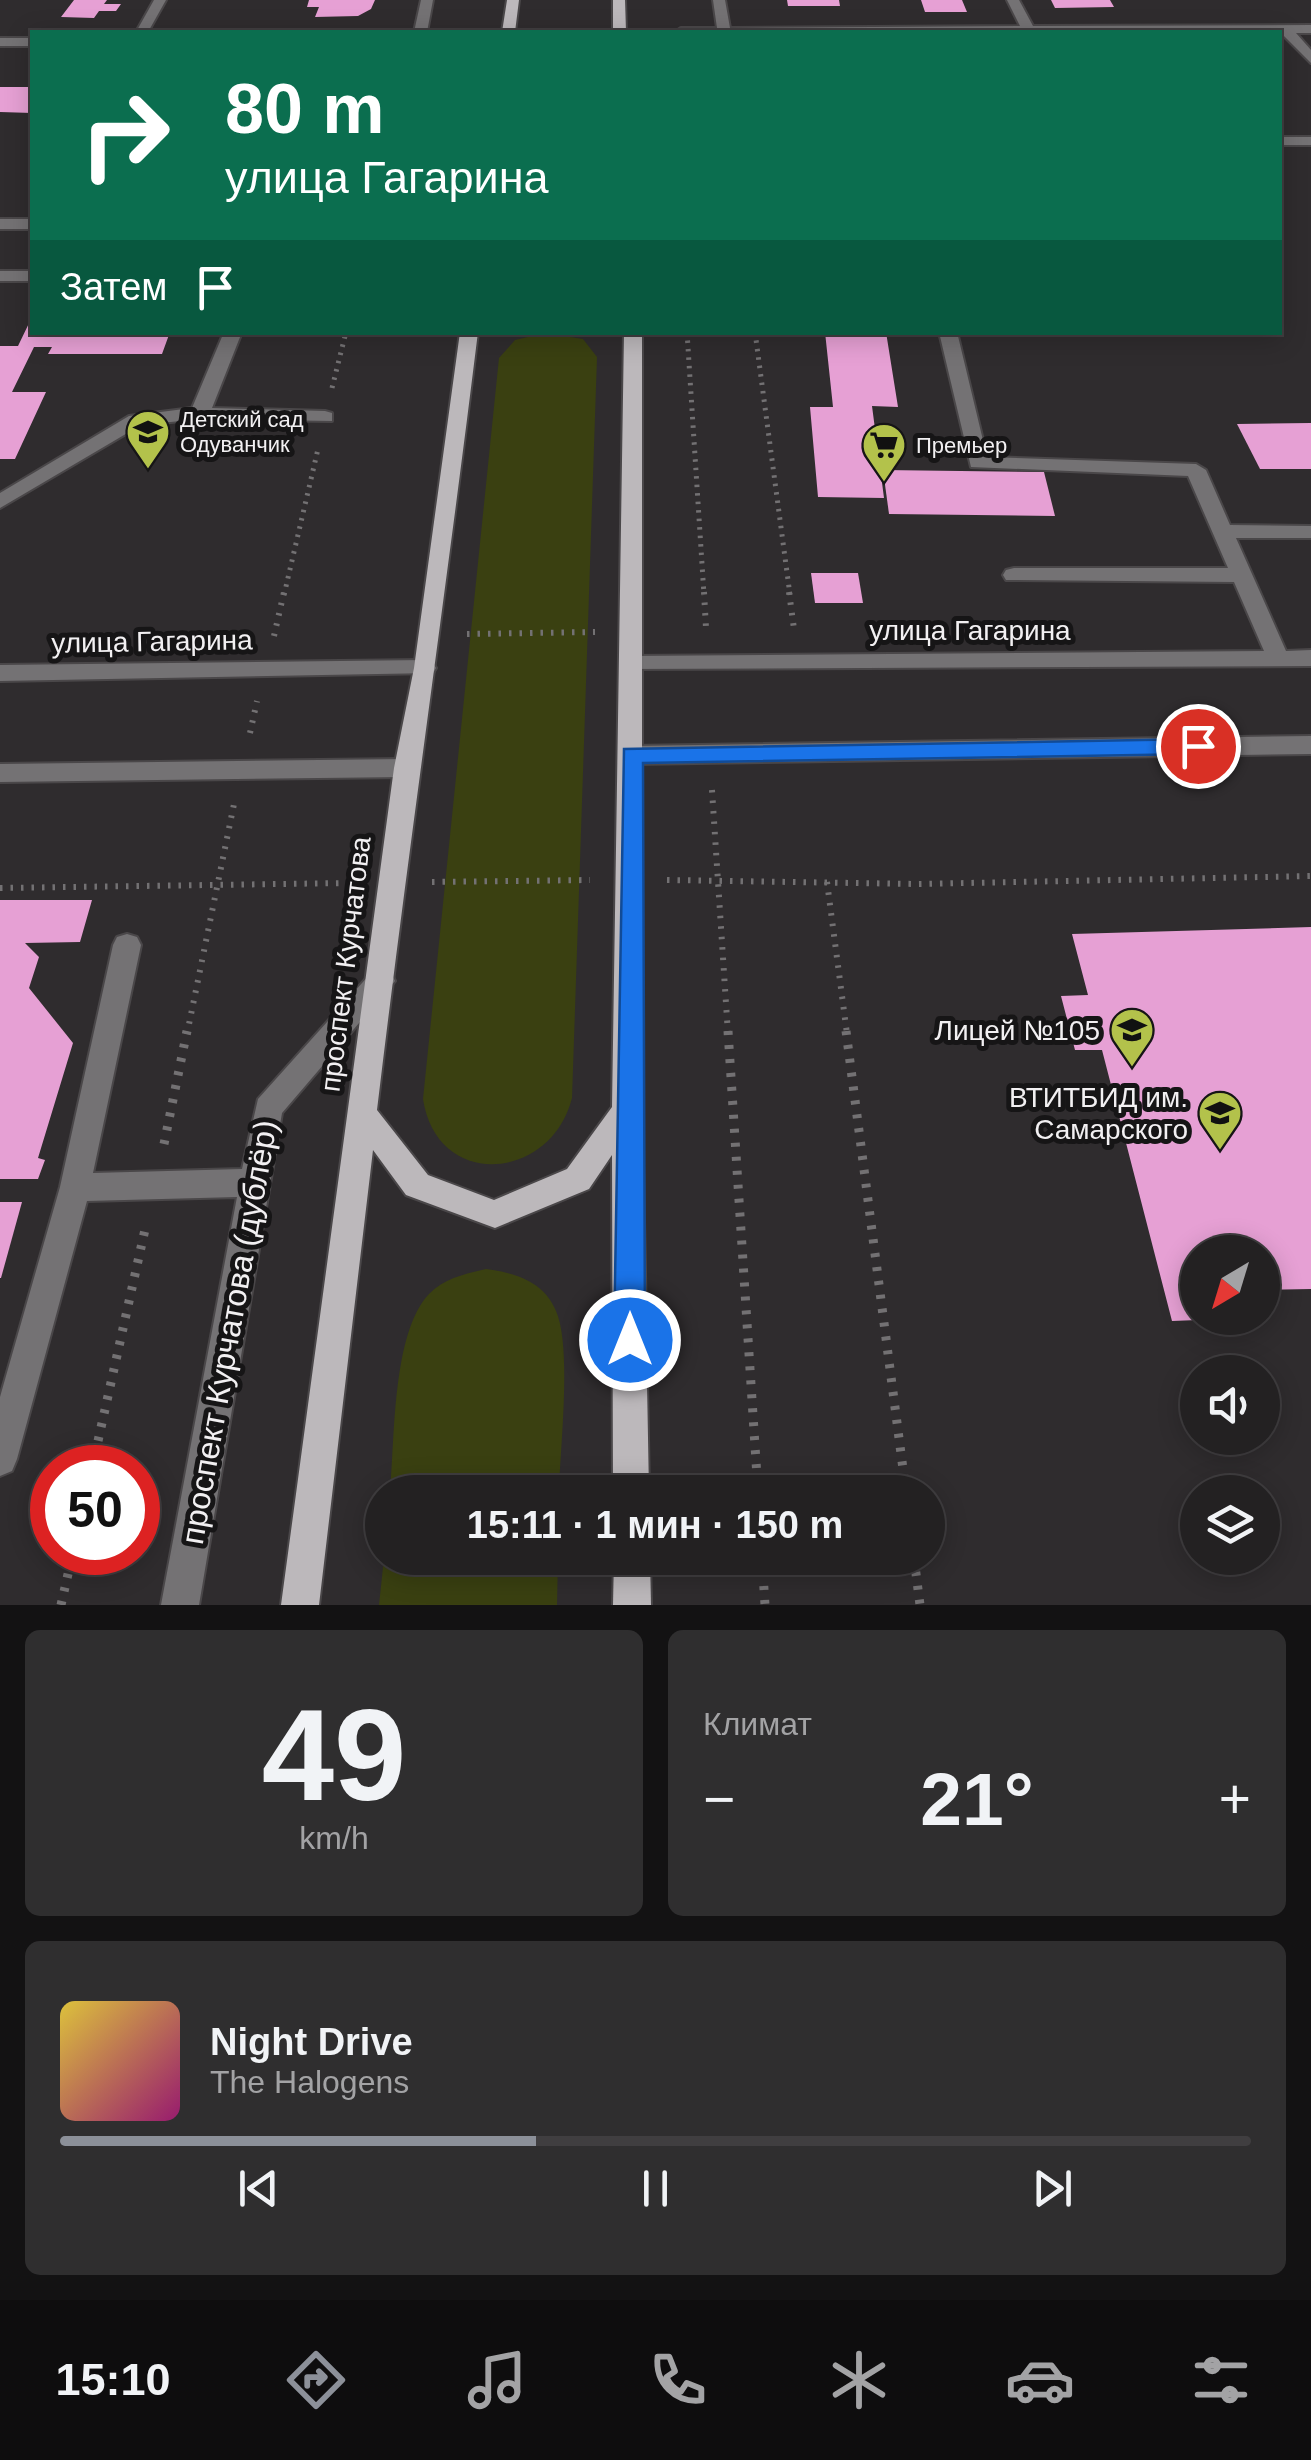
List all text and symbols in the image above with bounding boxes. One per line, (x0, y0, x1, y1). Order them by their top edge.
icon: right (60, 70, 190, 200)
text: 80 m (225, 70, 385, 148)
text: улица Гагарина (225, 152, 549, 203)
icon: arrive (188, 260, 243, 315)
text: Затем (60, 266, 168, 308)
place label: Детский сад Одуванчик (180, 407, 304, 457)
school or university icon: Детский сад Одуванчик (125, 409, 171, 470)
supermarket icon: Премьер (861, 422, 907, 483)
place label: Премьер (916, 433, 1007, 458)
street label: улица Гагарина (869, 615, 1071, 646)
street label: улица Гагарина (51, 624, 253, 659)
pin (1156, 704, 1241, 789)
icon: arrive (1171, 719, 1226, 774)
street label: проспект Курчатова (314, 834, 377, 1093)
school or university icon: Лицей №105 (1109, 1007, 1155, 1068)
place label: Лицей №105 (935, 1015, 1100, 1046)
place label: ВТИТБИД им. Самарского (1009, 1082, 1188, 1145)
school or university icon: ВТИТБИД им. Самарского (1197, 1090, 1243, 1151)
street label: проспект Курчатова (дублёр) (174, 1117, 284, 1547)
north arrow (1180, 1235, 1280, 1335)
map controls (1180, 1235, 1280, 1575)
position arrow (578, 1288, 682, 1392)
button: sound (1180, 1355, 1280, 1455)
speed limit sign: 50 (30, 1445, 160, 1575)
button: layers (1180, 1475, 1280, 1575)
text: 15:11 · 1 мин · 150 m (467, 1504, 843, 1546)
text: 49 (262, 1682, 406, 1828)
text: Климат (703, 1706, 812, 1742)
text: 21° (920, 1757, 1034, 1841)
text: − (703, 1768, 735, 1830)
text: + (1219, 1768, 1251, 1830)
text: km/h (299, 1820, 369, 1856)
text: Night Drive (210, 2021, 413, 2063)
text: The Halogens (210, 2064, 409, 2100)
icon: previous (231, 2161, 286, 2216)
icon: pause (628, 2161, 683, 2216)
icon: next (1025, 2161, 1080, 2216)
icon: directions (281, 2345, 351, 2415)
icon: music (462, 2345, 532, 2415)
icon: phone (643, 2345, 713, 2415)
icon: climate (824, 2345, 894, 2415)
icon: car (1005, 2345, 1075, 2415)
icon: filters (1186, 2345, 1256, 2415)
text: 15:10 (55, 2354, 171, 2405)

